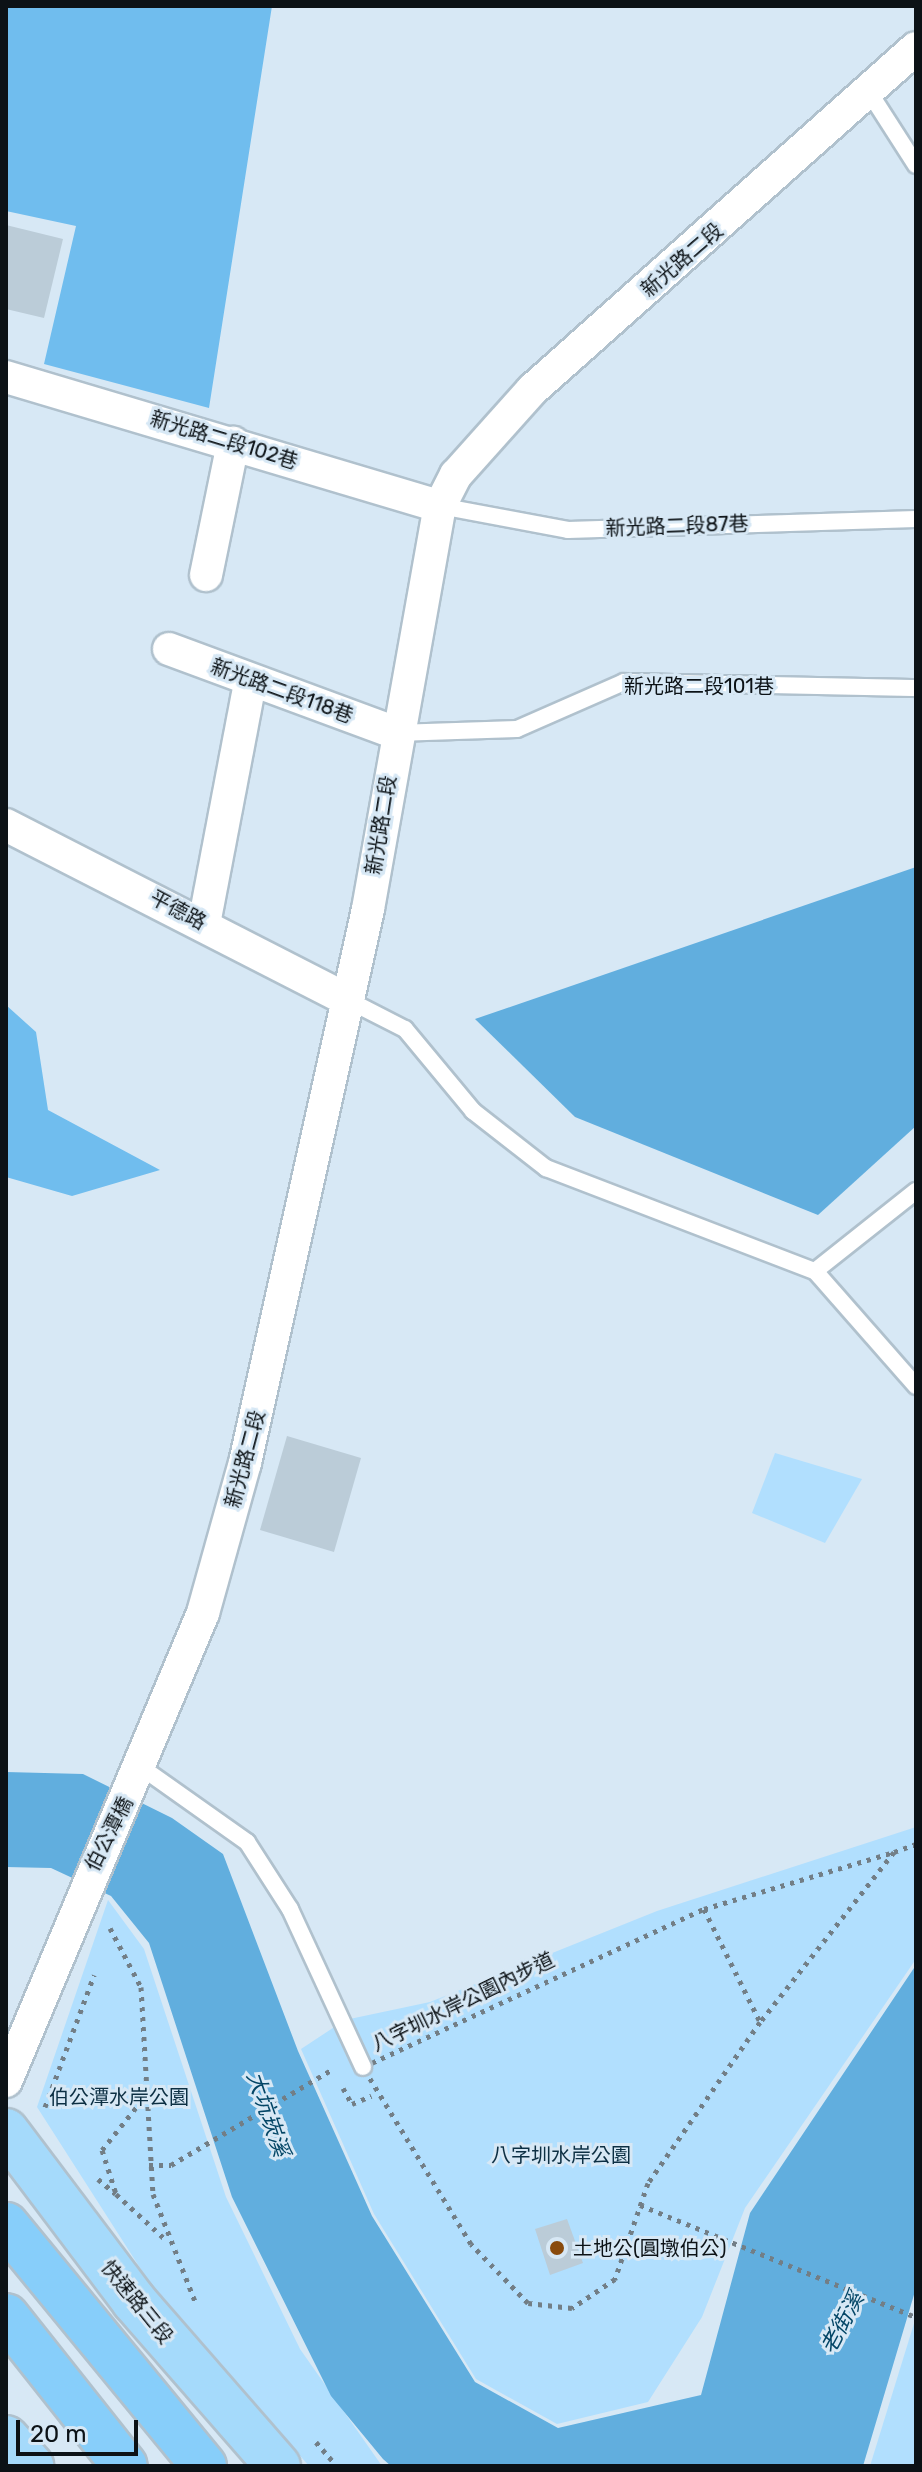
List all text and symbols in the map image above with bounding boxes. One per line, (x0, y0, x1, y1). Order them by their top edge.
street label: 新光路二段 (636, 218, 728, 302)
street label: 新光路二段102巷 (147, 406, 301, 474)
street label: 新光路二段87巷 (605, 512, 749, 540)
street label: 新光路二段118巷 (207, 654, 357, 728)
street label: 新光路二段101巷 (624, 674, 774, 698)
street label: 新光路二段 (361, 774, 401, 876)
street label: 平德路 (146, 885, 210, 935)
street label: 新光路二段 (220, 1408, 270, 1510)
street label: 伯公潭橋 (80, 1793, 138, 1875)
street label: 八字圳水岸公園內步道 (368, 1947, 558, 2057)
water label: 大坑崁溪 (241, 2068, 295, 2160)
park label: 伯公潭水岸公園 (49, 2085, 189, 2109)
park label: 八字圳水岸公園 (491, 2143, 631, 2167)
place label: 土地公(圓墩伯公) (573, 2236, 727, 2260)
marker: 土地公(圓墩伯公) (548, 2239, 566, 2257)
street label: 快速路三段 (96, 2256, 178, 2348)
water label: 老街溪 (815, 2288, 869, 2358)
scale bar (20, 2404, 142, 2454)
text: 20 m (30, 2420, 87, 2448)

